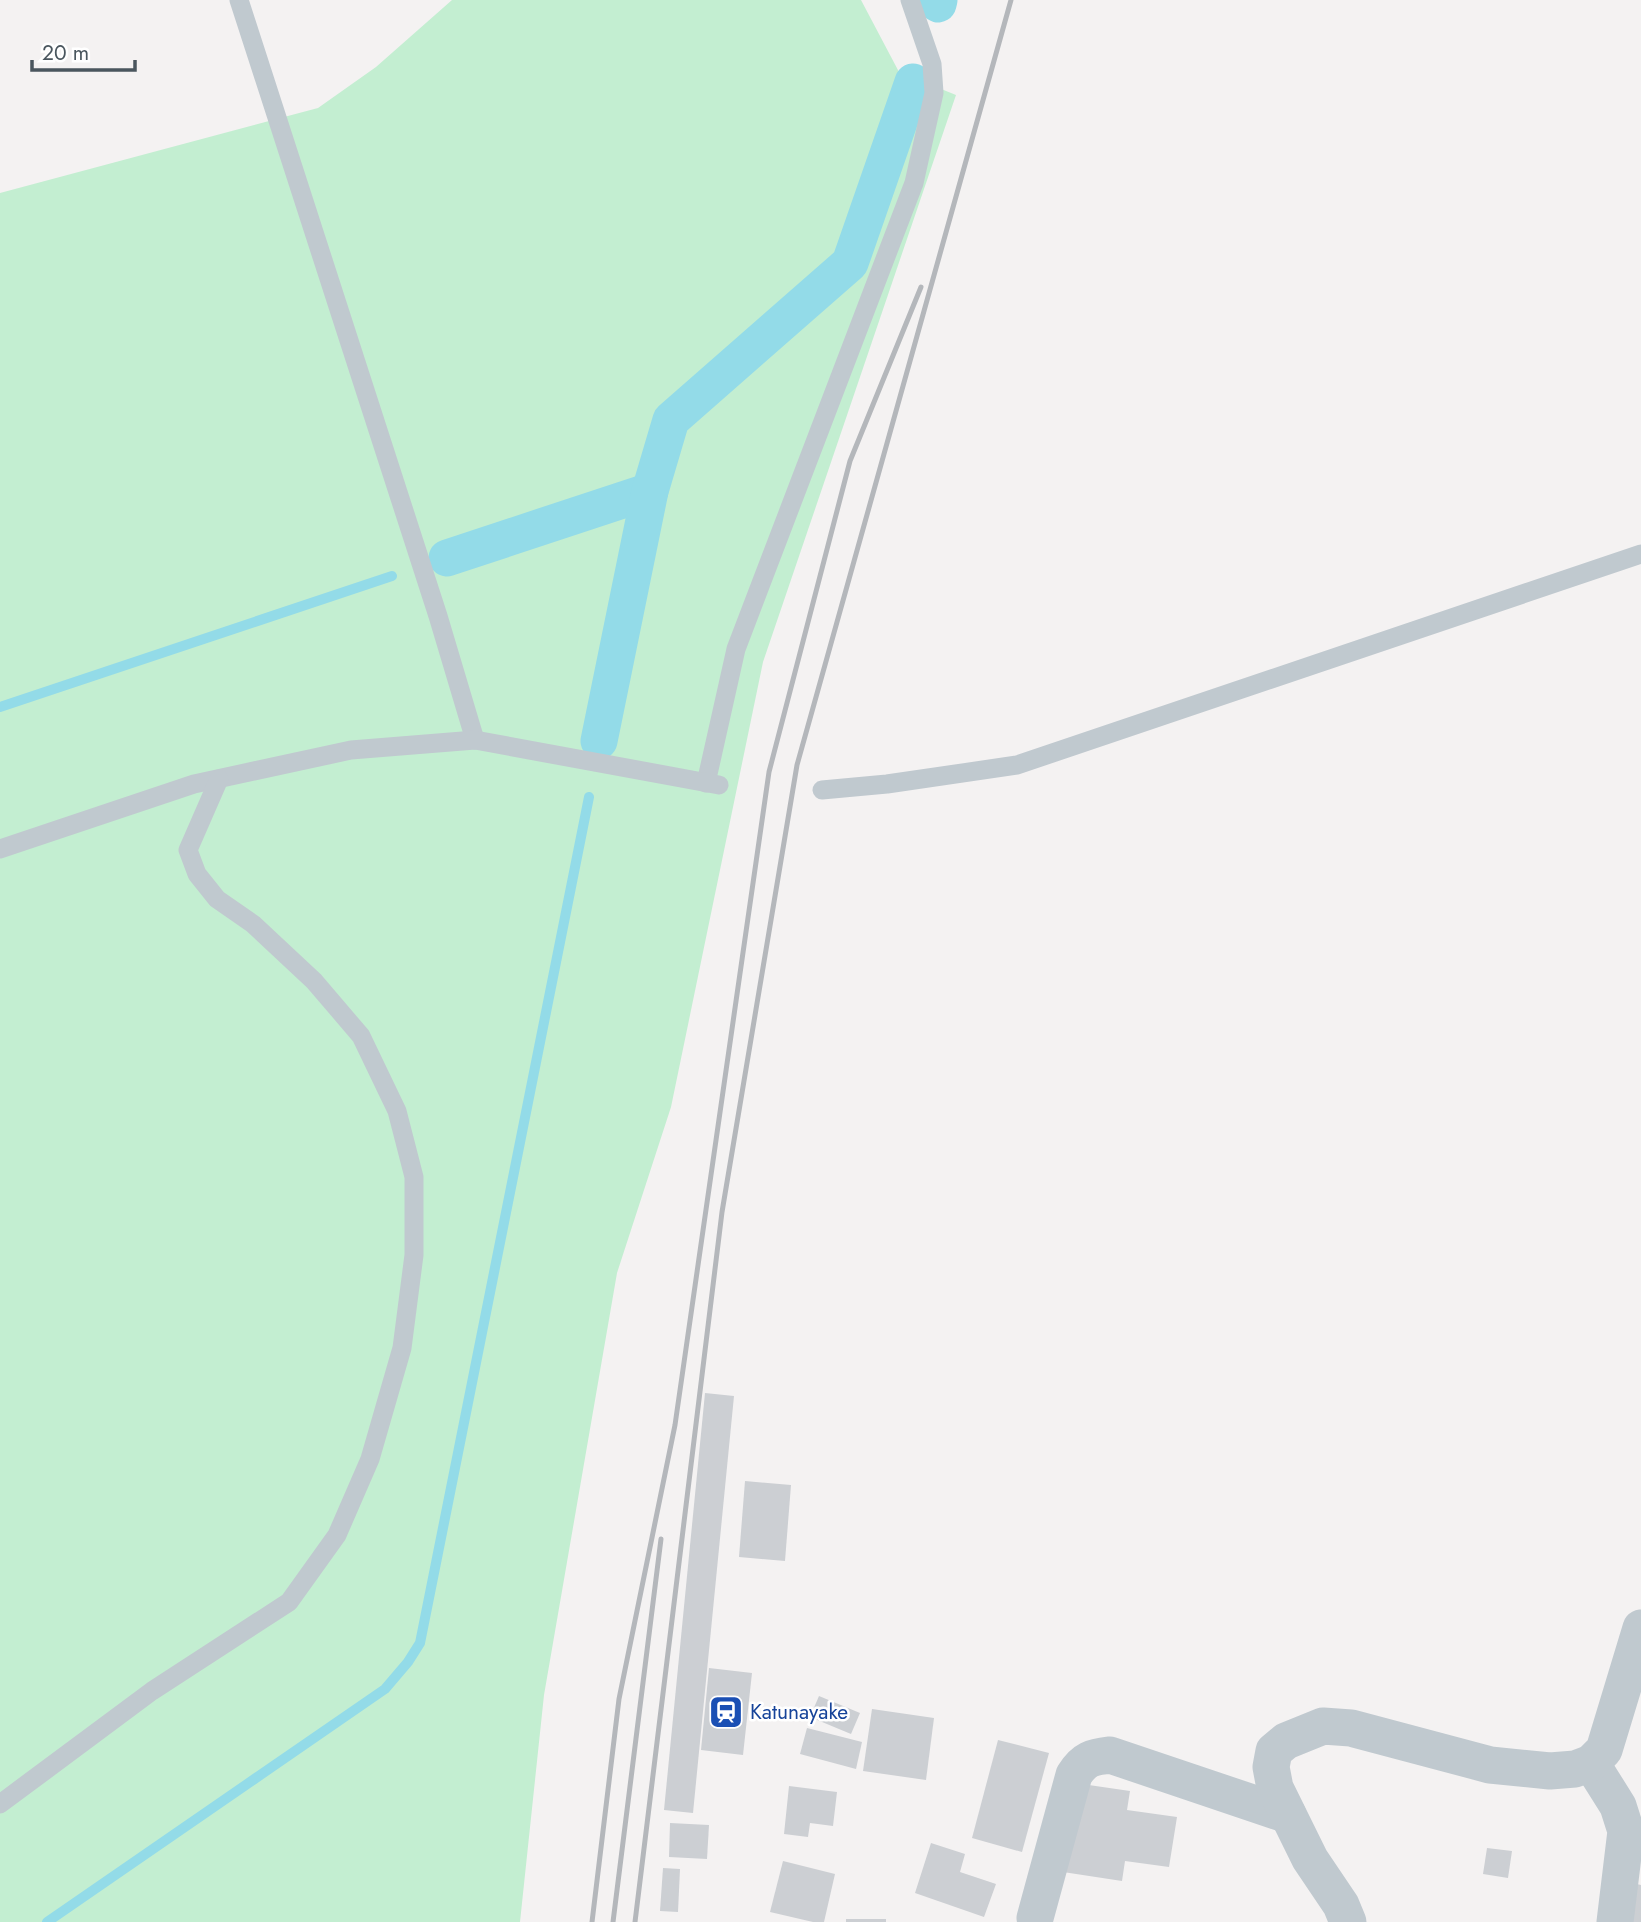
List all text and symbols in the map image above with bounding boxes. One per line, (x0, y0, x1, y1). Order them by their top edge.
scale bar (32, 28, 135, 72)
text: 20 m (42, 38, 89, 68)
station icon: Katunayake (707, 1693, 745, 1731)
place label: Katunayake (750, 1697, 848, 1727)

